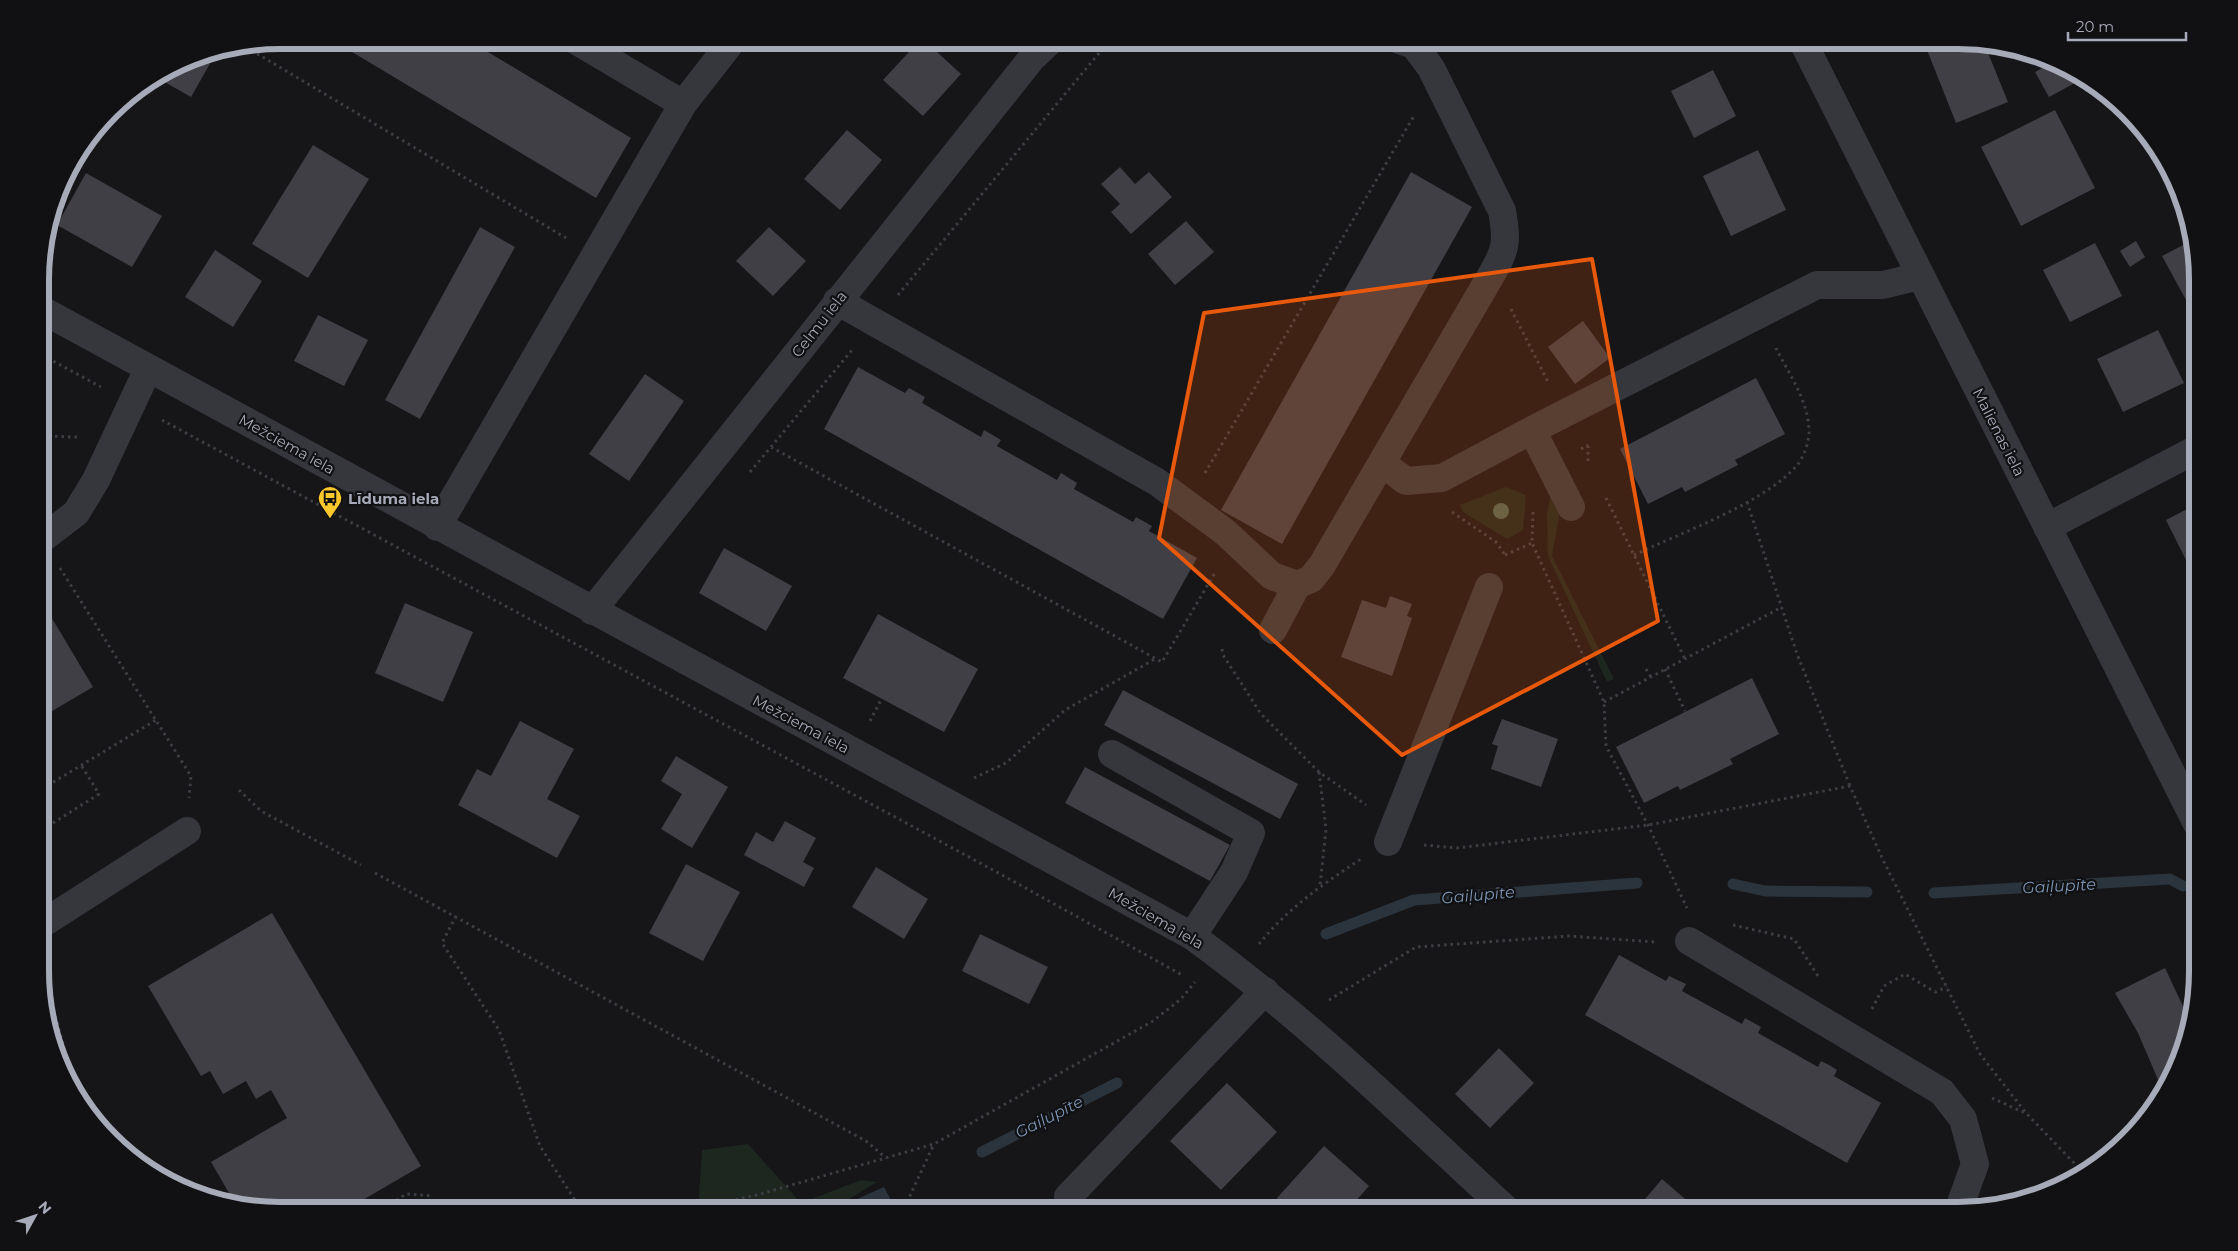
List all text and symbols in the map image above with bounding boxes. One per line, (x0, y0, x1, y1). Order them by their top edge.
scale bar (2068, 10, 2186, 42)
text: 20 m (2076, 17, 2114, 36)
street label: Celmu iela (787, 287, 851, 361)
street label: Malienas iela (1969, 385, 2029, 479)
street label: Mežciema iela (236, 410, 338, 478)
bus stop icon: Līduma iela (317, 485, 343, 519)
place label: Līduma iela (348, 489, 439, 508)
street label: Mežciema iela (749, 691, 853, 757)
water label: Gaiļupīte (2022, 875, 2096, 898)
water label: Gaiļupīte (1441, 882, 1516, 909)
street label: Mežciema iela (1105, 883, 1207, 953)
water label: Gaiļupīte (1012, 1092, 1087, 1143)
north arrow (10, 1191, 60, 1241)
text: N (34, 1198, 55, 1218)

